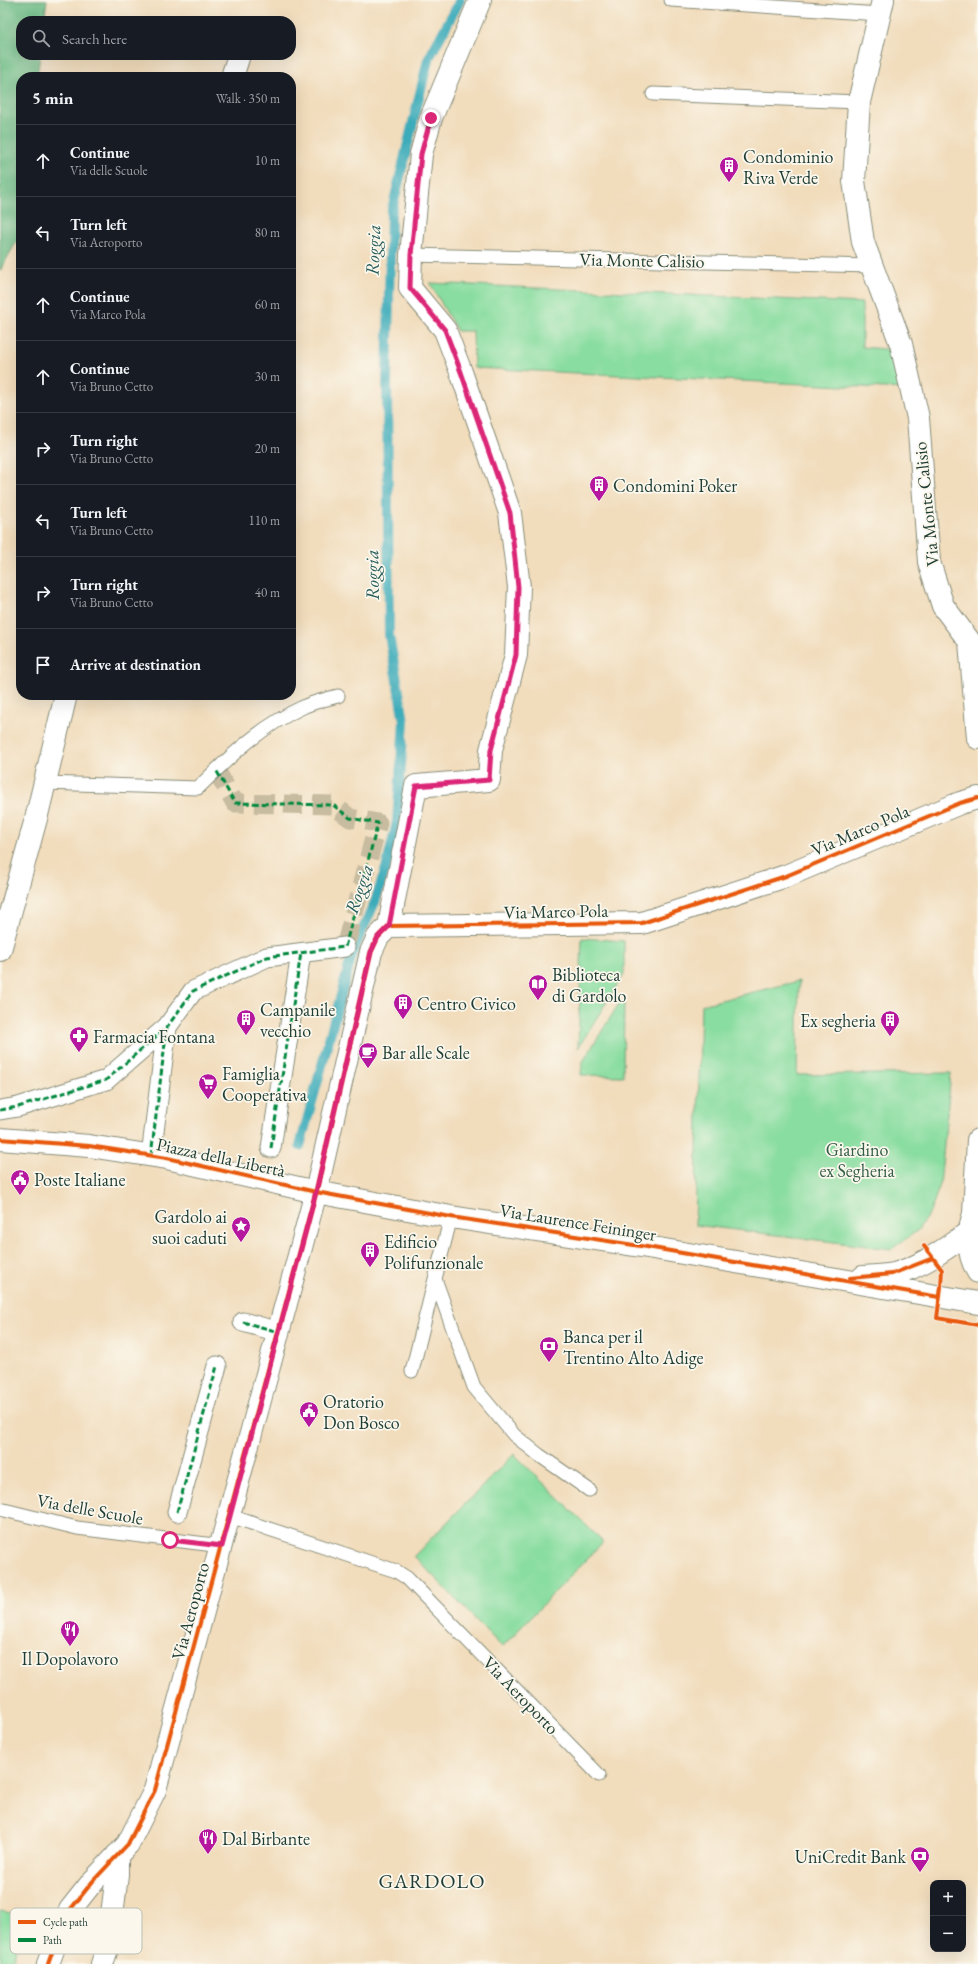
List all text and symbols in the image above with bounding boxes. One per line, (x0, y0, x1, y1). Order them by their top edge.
search box (16, 16, 296, 60)
icon: search (30, 27, 52, 49)
text: Search here (62, 29, 127, 48)
text: 5 min (32, 87, 73, 109)
text: Walk · 350 m (216, 90, 280, 107)
route end (422, 109, 440, 127)
text: Continue (70, 143, 130, 162)
place label: Condominio Riva Verde (743, 145, 834, 189)
icon: ahead (32, 150, 54, 172)
text: 10 m (255, 152, 280, 169)
building icon: Condominio Riva Verde (718, 155, 740, 183)
text: Via delle Scuole (70, 162, 148, 179)
text: Turn left (70, 215, 127, 234)
icon: left (32, 222, 54, 244)
text: 80 m (255, 224, 280, 241)
water label: Roggia (360, 224, 386, 276)
text: Via Aeroporto (70, 234, 142, 251)
street label: Via Monte Calisio (579, 247, 705, 273)
text: Continue (70, 287, 130, 306)
icon: ahead (32, 294, 54, 316)
text: 60 m (255, 296, 280, 313)
text: Via Marco Pola (70, 306, 146, 323)
text: Continue (70, 359, 130, 378)
icon: ahead (32, 366, 54, 388)
text: 30 m (255, 368, 280, 385)
text: Via Bruno Cetto (70, 378, 153, 395)
text: Turn right (70, 431, 138, 450)
icon: right (32, 438, 54, 460)
text: 20 m (255, 440, 280, 457)
street label: Via Monte Calisio (908, 440, 944, 568)
text: Via Bruno Cetto (70, 450, 153, 467)
building icon: Condomini Poker (588, 474, 610, 502)
place label: Condomini Poker (613, 474, 737, 497)
text: Turn left (70, 503, 127, 522)
icon: left (32, 510, 54, 532)
text: 110 m (249, 512, 280, 529)
text: Via Bruno Cetto (70, 522, 153, 539)
water label: Roggia (359, 549, 385, 601)
text: Turn right (70, 575, 138, 594)
icon: right (32, 582, 54, 604)
text: 40 m (255, 584, 280, 601)
text: Via Bruno Cetto (70, 594, 153, 611)
icon: arrive (32, 654, 54, 676)
text: Arrive at destination (70, 655, 201, 674)
street label: Via Marco Pola (807, 799, 913, 861)
water label: Roggia (339, 861, 379, 917)
street label: Via Marco Pola (503, 899, 609, 923)
place label: Biblioteca di Gardolo (552, 963, 627, 1007)
library icon: Biblioteca di Gardolo (527, 973, 549, 1001)
building icon: Centro Civico (392, 992, 414, 1020)
place label: Centro Civico (417, 992, 516, 1015)
place label: Campanile vecchio (260, 998, 335, 1042)
building icon: Campanile vecchio (235, 1008, 257, 1036)
place label: Ex segheria (800, 1009, 877, 1032)
building icon: Ex segheria (879, 1009, 901, 1037)
pharmacy icon: Farmacia Fontana (68, 1025, 90, 1053)
place label: Farmacia Fontana (93, 1025, 216, 1048)
cafe icon: Bar alle Scale (357, 1041, 379, 1069)
place label: Bar alle Scale (382, 1041, 470, 1064)
place label: Famiglia Cooperativa (222, 1062, 308, 1106)
supermarket icon: Famiglia Cooperativa (197, 1072, 219, 1100)
street label: Piazza della Libertà (154, 1132, 288, 1182)
park label: Giardino ex Segheria (819, 1138, 895, 1182)
public building icon: Poste Italiane (9, 1168, 31, 1196)
place label: Poste Italiane (34, 1168, 125, 1191)
street label: Via Laurence Feininger (498, 1198, 658, 1246)
place label: Gardolo ai suoi caduti (152, 1205, 228, 1249)
place icon: Gardolo ai suoi caduti (230, 1215, 252, 1243)
place label: Edificio Polifunzionale (384, 1230, 483, 1274)
building icon: Edificio Polifunzionale (359, 1240, 381, 1268)
place label: Banca per il Trentino Alto Adige (563, 1325, 704, 1369)
bank icon: Banca per il Trentino Alto Adige (538, 1335, 560, 1363)
place label: Oratorio Don Bosco (323, 1390, 400, 1434)
public building icon: Oratorio Don Bosco (298, 1400, 320, 1428)
street label: Via delle Scuole (35, 1488, 145, 1530)
route start (161, 1531, 179, 1549)
street label: Via Aeroporto (166, 1560, 214, 1662)
restaurant icon: Il Dopolavoro (59, 1619, 81, 1647)
place label: Il Dopolavoro (22, 1647, 119, 1670)
street label: Via Aeroporto (478, 1651, 564, 1739)
restaurant icon: Dal Birbante (197, 1827, 219, 1855)
place label: Dal Birbante (222, 1827, 310, 1850)
place label: UniCredit Bank (795, 1845, 907, 1868)
bank icon: UniCredit Bank (909, 1845, 931, 1873)
district label: GARDOLO (379, 1868, 485, 1894)
map controls (930, 1880, 966, 1952)
button: + (930, 1880, 966, 1916)
legend (10, 1908, 142, 1954)
text: Cycle path (43, 1915, 88, 1929)
button: − (930, 1916, 966, 1952)
text: Path (43, 1933, 62, 1947)

